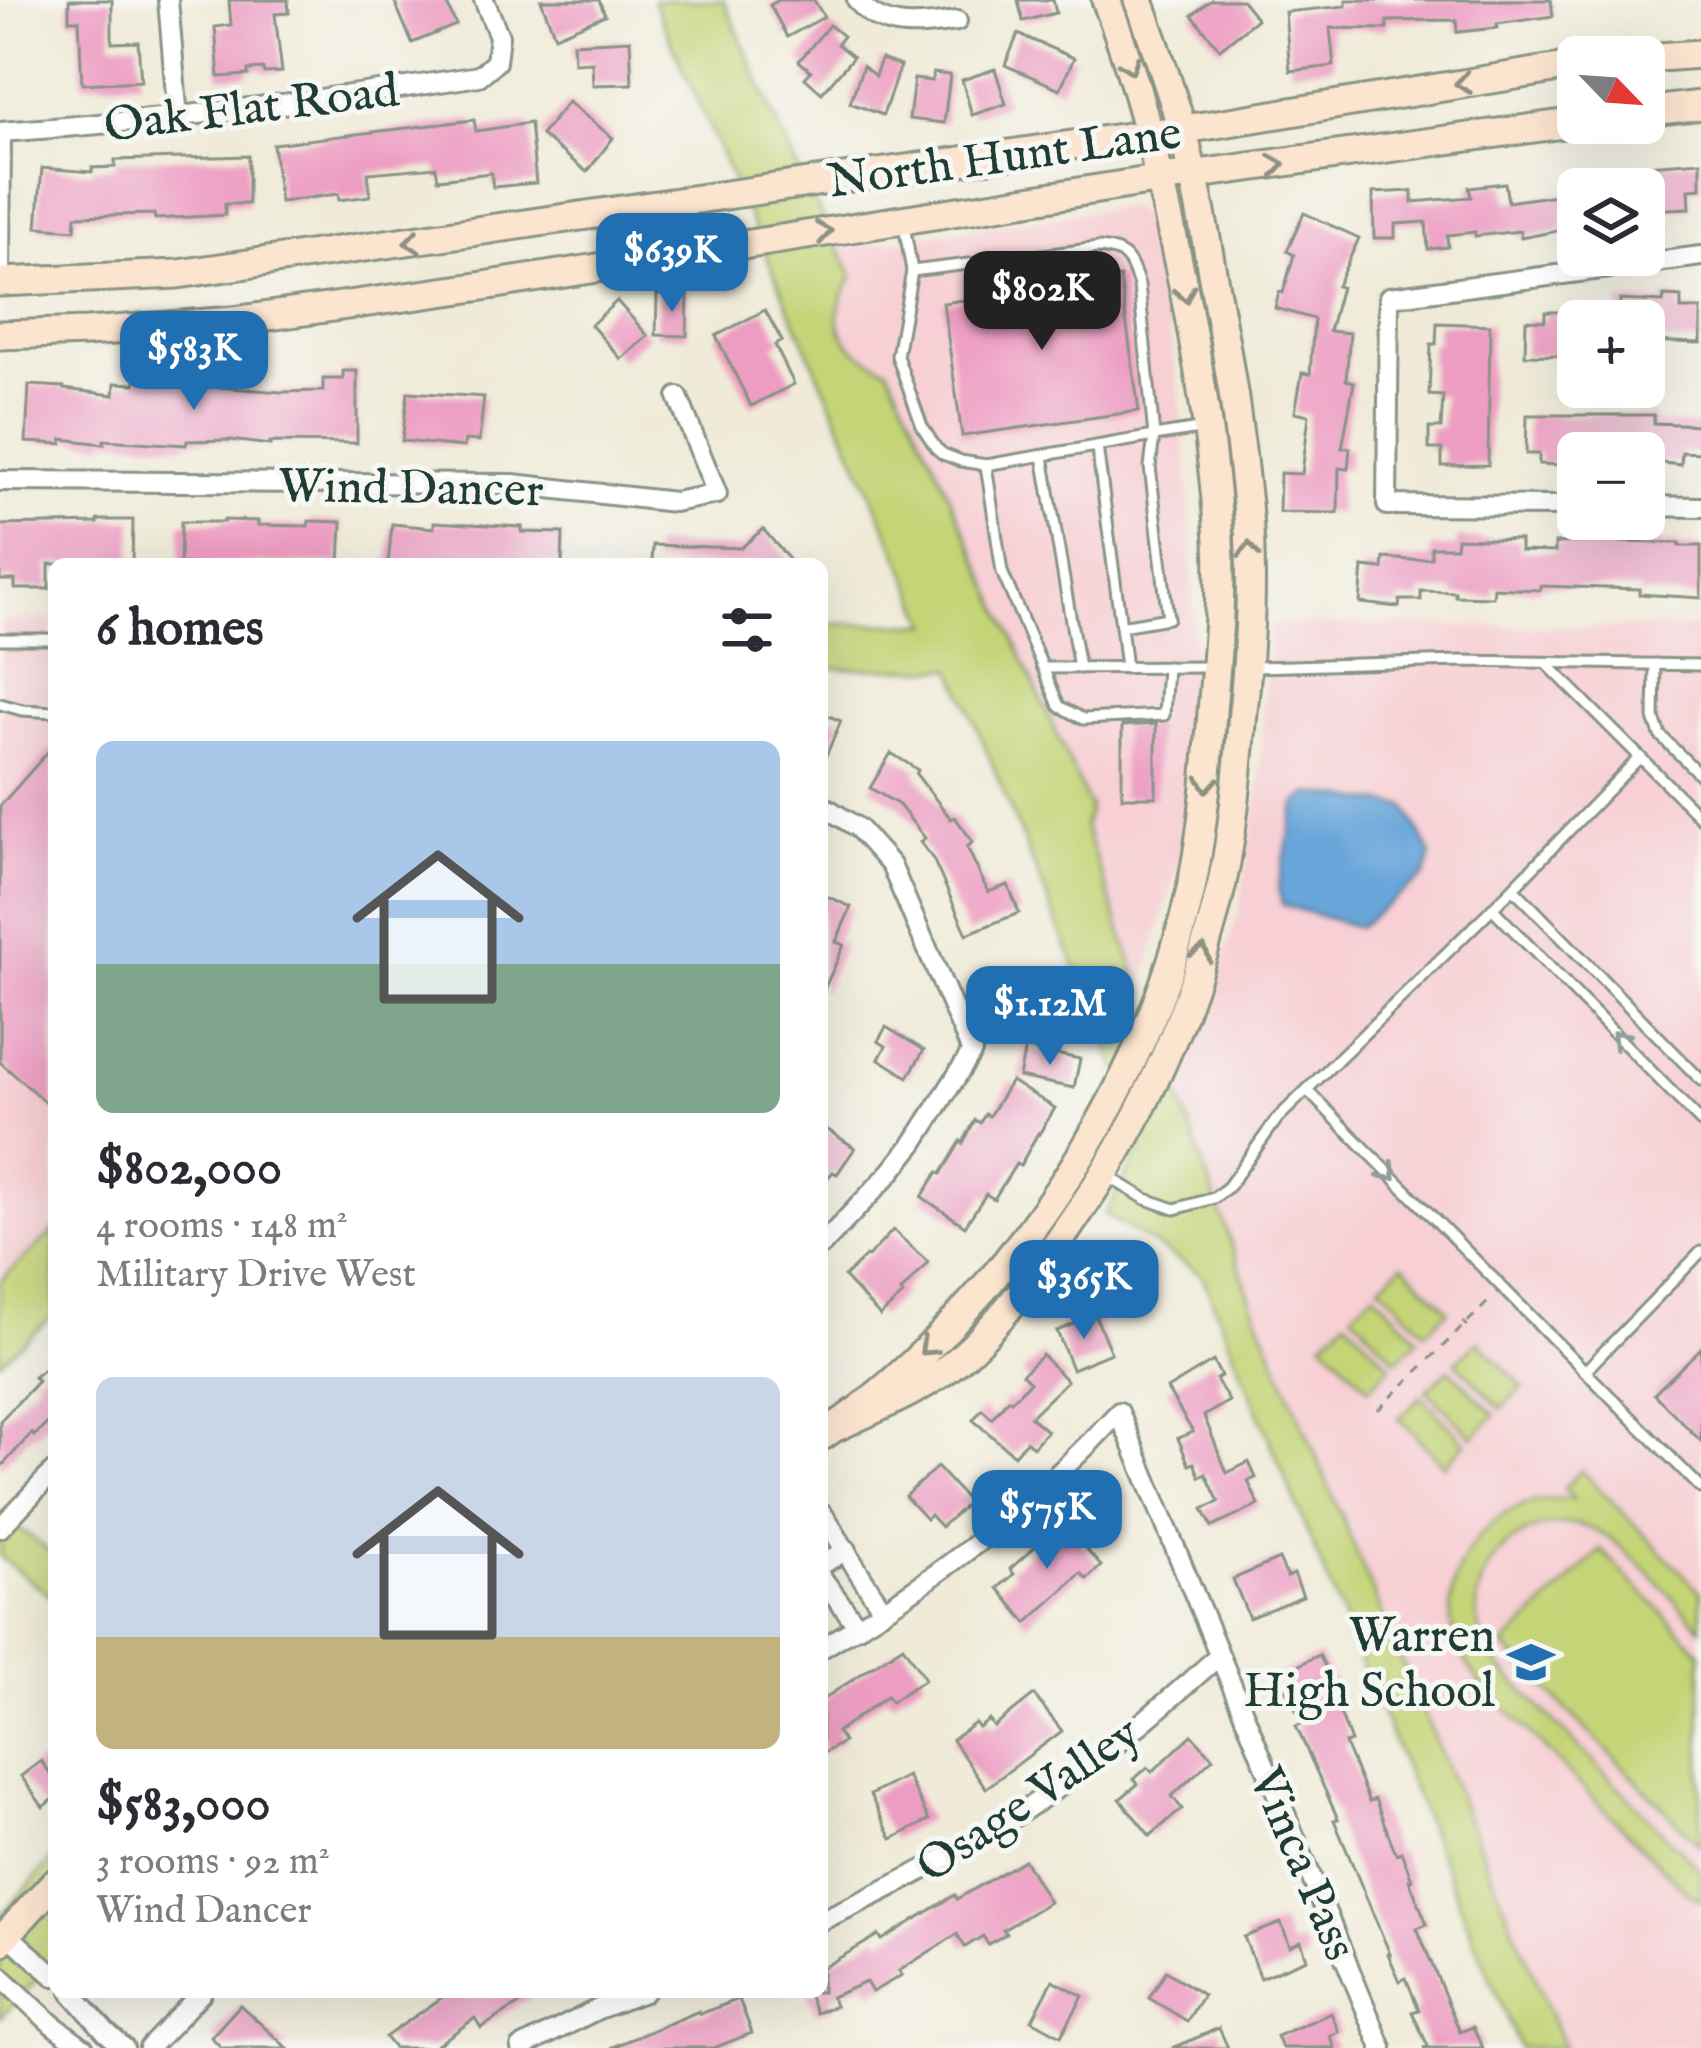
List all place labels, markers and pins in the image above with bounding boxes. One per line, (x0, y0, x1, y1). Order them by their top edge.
pin: $639K (588, 213, 756, 315)
pin: $802K (958, 251, 1126, 353)
pin: $583K (110, 311, 278, 413)
pin: $1.12M (952, 966, 1148, 1068)
pin: $365K (1000, 1240, 1168, 1342)
pin: $575K (963, 1470, 1131, 1572)
place label: Warren High School (1244, 1608, 1496, 1723)
school or university icon: Warren High School (1506, 1637, 1556, 1687)

